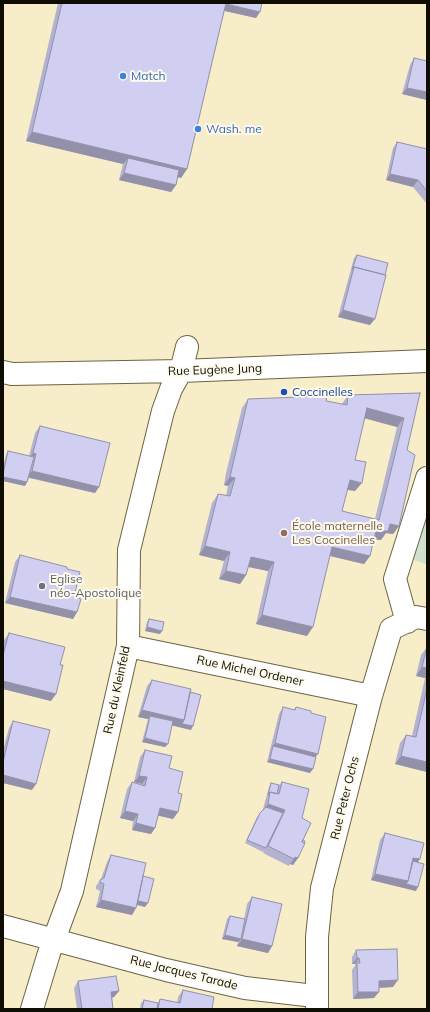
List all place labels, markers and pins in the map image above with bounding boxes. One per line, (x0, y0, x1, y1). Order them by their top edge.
place label: Match (131, 69, 166, 83)
marker: Match (118, 71, 128, 81)
place label: Wash. me (206, 122, 262, 136)
marker: Wash. me (193, 124, 203, 134)
place label: Coccinelles (292, 385, 353, 399)
marker: Coccinelles (279, 387, 289, 397)
place label: École maternelle Les Coccinelles (292, 519, 383, 547)
marker: École maternelle Les Coccinelles (279, 528, 289, 538)
place label: Eglise néo-Apostolique (50, 572, 142, 600)
marker: Eglise néo-Apostolique (37, 581, 47, 591)

